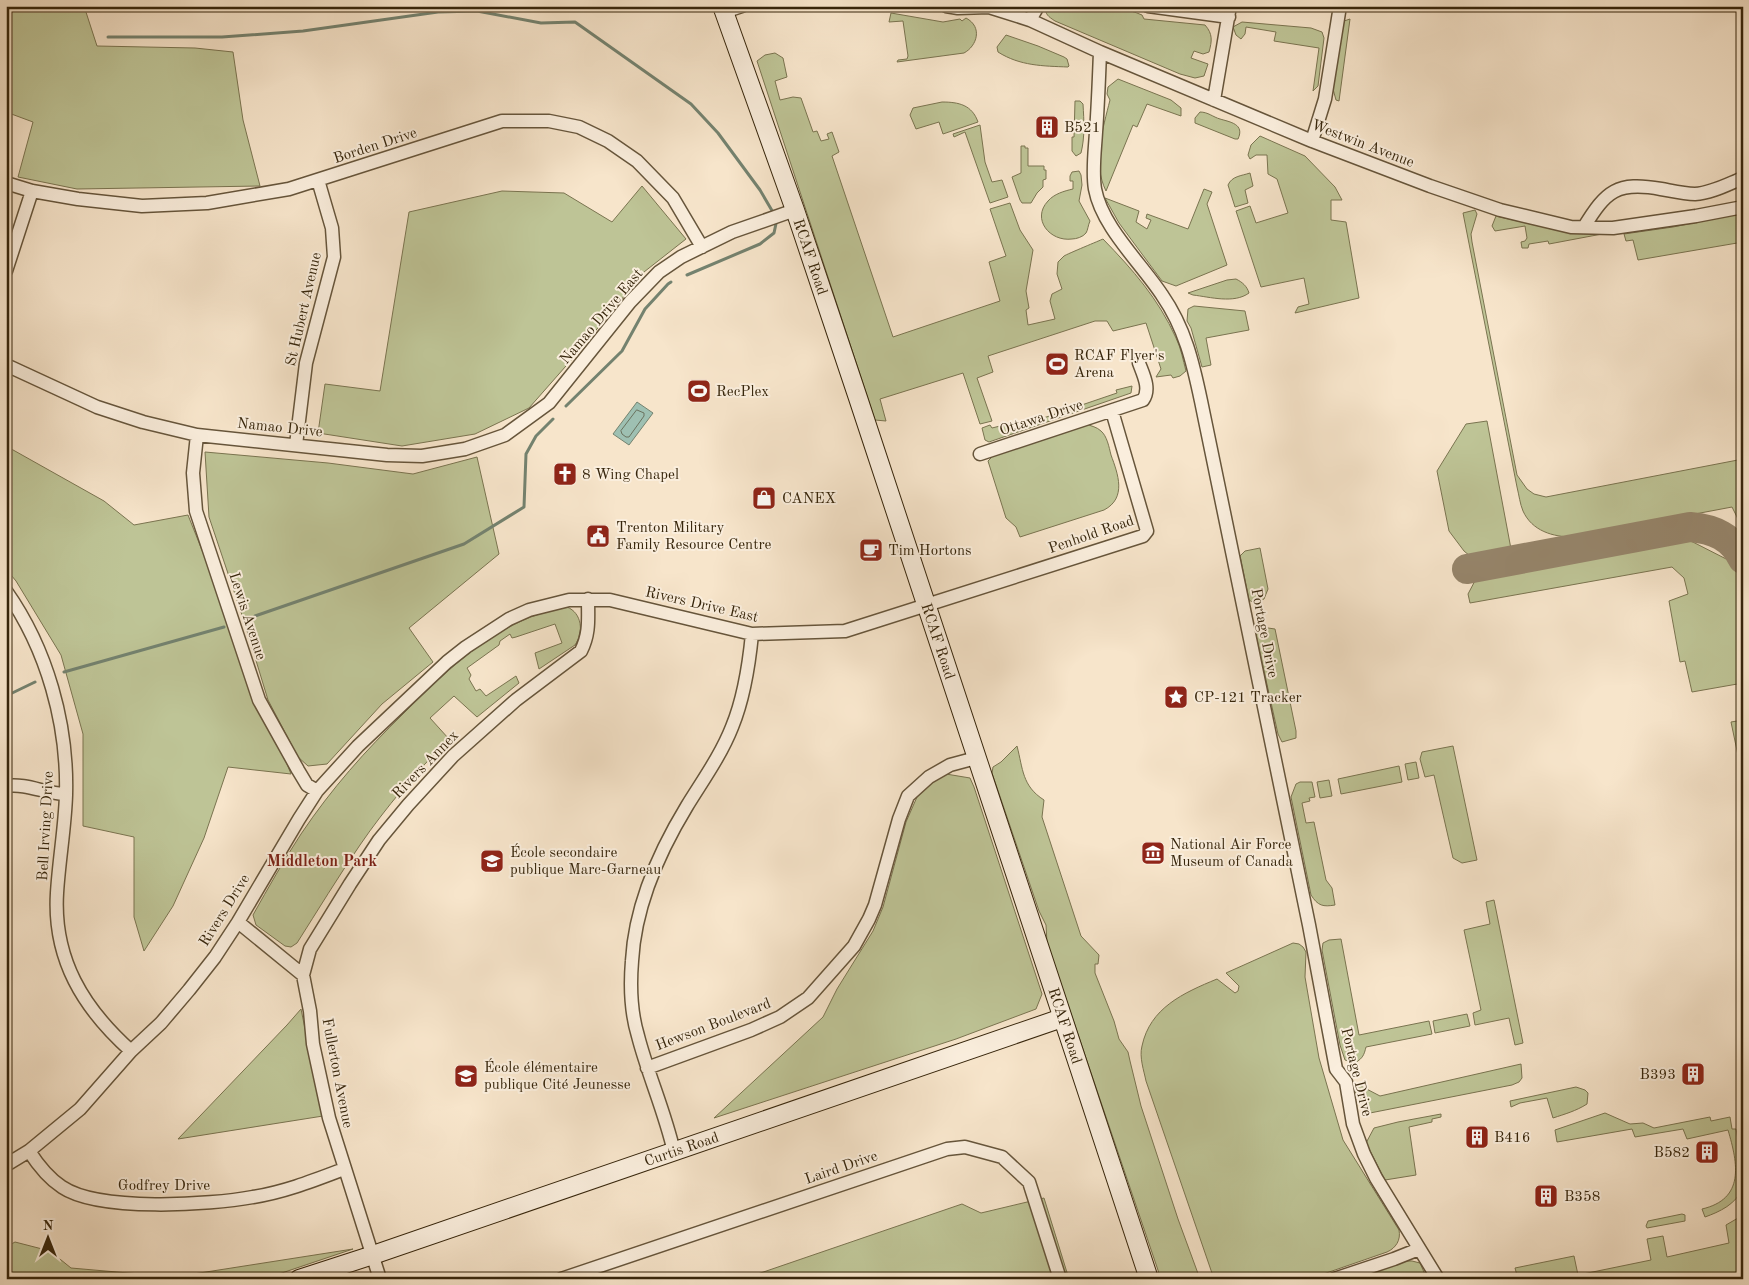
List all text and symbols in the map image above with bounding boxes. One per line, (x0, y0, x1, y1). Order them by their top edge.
building icon: B521 (1034, 114, 1060, 140)
street label: Westwin Avenue (1309, 118, 1416, 171)
place label: B521 (1064, 121, 1100, 136)
street label: Borden Drive (332, 126, 419, 167)
street label: RCAF Road (790, 217, 829, 297)
street label: St Hubert Avenue (284, 251, 325, 368)
street label: Namao Drive East (558, 266, 646, 368)
place label: RCAF Flyer's Arena (1074, 349, 1164, 381)
sports icon: RCAF Flyer's Arena (1044, 351, 1070, 377)
sports icon: RecPlex (686, 378, 712, 404)
place label: RecPlex (716, 385, 769, 400)
street label: Ottawa Drive (998, 398, 1085, 439)
street label: Namao Drive (236, 417, 323, 440)
church icon: 8 Wing Chapel (552, 461, 578, 487)
place label: 8 Wing Chapel (582, 468, 679, 483)
shop icon: CANEX (751, 485, 777, 511)
place label: CANEX (782, 492, 836, 507)
street label: Penhold Road (1047, 514, 1136, 557)
place label: Trenton Military Family Resource Centre (616, 521, 772, 553)
public building icon: Trenton Military Family Resource Centre (585, 523, 611, 549)
cafe icon: Tim Hortons (858, 537, 884, 563)
place label: Tim Hortons (888, 544, 972, 559)
street label: Lewis Avenue (225, 571, 268, 662)
street label: Rivers Drive East (644, 585, 760, 626)
street label: Portage Drive (1247, 587, 1280, 679)
street label: RCAF Road (917, 602, 956, 682)
place icon: CP-121 Tracker (1163, 684, 1189, 710)
place label: CP-121 Tracker (1194, 691, 1302, 706)
street label: Rivers Annex (390, 728, 462, 802)
street label: Bell Irving Drive (36, 771, 57, 881)
place label: National Air Force Museum of Canada (1170, 838, 1294, 870)
museum icon: National Air Force Museum of Canada (1140, 840, 1166, 866)
place label: École secondaire publique Marc-Garneau (510, 843, 661, 878)
school or university icon: École secondaire publique Marc-Garneau (479, 848, 505, 874)
district label: Middleton Park (267, 854, 377, 870)
street label: Rivers Drive (197, 872, 253, 949)
street label: RCAF Road (1044, 986, 1084, 1066)
street label: Hewson Boulevard (654, 996, 773, 1054)
street label: Fullerton Avenue (318, 1017, 355, 1130)
street label: Portage Drive (1337, 1026, 1374, 1118)
place label: École élémentaire publique Cité Jeunesse (484, 1058, 631, 1093)
building icon: B393 (1680, 1061, 1706, 1087)
school or university icon: École élémentaire publique Cité Jeunesse (453, 1063, 479, 1089)
place label: B393 (1640, 1068, 1676, 1083)
building icon: B416 (1464, 1124, 1490, 1150)
street label: Curtis Road (643, 1131, 721, 1170)
place label: B416 (1494, 1131, 1530, 1146)
building icon: B582 (1694, 1139, 1720, 1165)
place label: B582 (1654, 1146, 1690, 1161)
street label: Laird Drive (803, 1149, 880, 1188)
street label: Godfrey Drive (118, 1179, 210, 1194)
building icon: B358 (1533, 1183, 1559, 1209)
place label: B358 (1564, 1190, 1600, 1205)
north arrow (22, 1212, 72, 1262)
text: N (43, 1219, 54, 1233)

